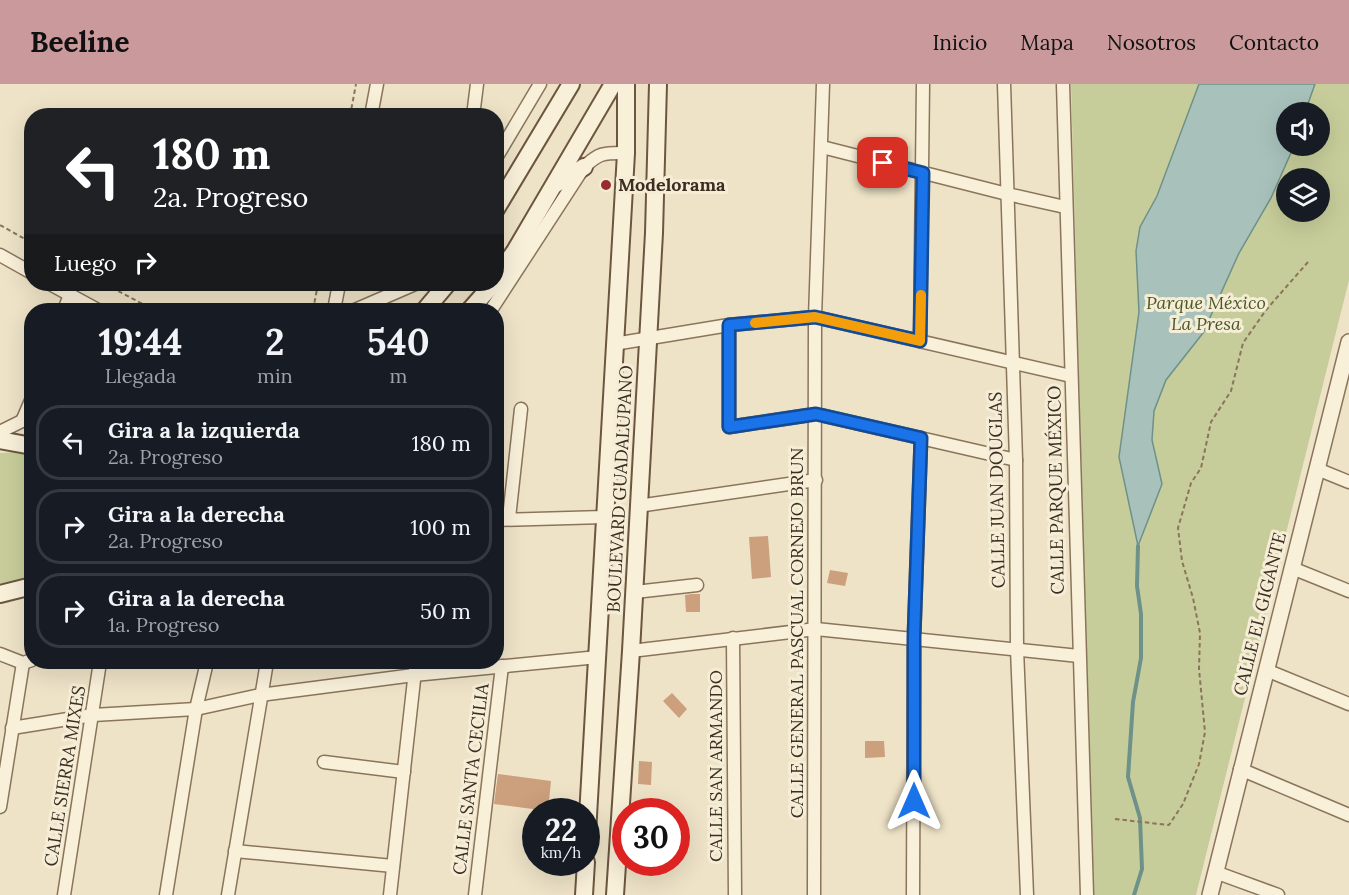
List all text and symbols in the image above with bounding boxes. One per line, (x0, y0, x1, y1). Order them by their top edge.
text: Beeline (30, 24, 129, 60)
text: Inicio (932, 29, 987, 56)
text: Mapa (1020, 29, 1074, 56)
text: Nosotros (1107, 29, 1196, 56)
text: Contacto (1229, 29, 1319, 56)
map controls (1276, 102, 1330, 222)
button: sound (1276, 102, 1330, 156)
text: 180 m (153, 127, 270, 181)
icon: left (54, 132, 132, 210)
pin (857, 137, 908, 188)
icon: arrive (866, 146, 899, 179)
button: layers (1276, 168, 1330, 222)
place label: Modelorama (618, 173, 726, 196)
marker: Modelorama (599, 178, 613, 192)
text: 2a. Progreso (153, 180, 308, 214)
icon: right (129, 246, 162, 279)
text: Luego (54, 249, 117, 277)
park label: Parque México La Presa (1146, 291, 1266, 335)
text: 19:44 (98, 319, 183, 365)
text: 2 (265, 319, 284, 365)
text: 540 (367, 319, 430, 365)
text: Llegada (105, 363, 176, 388)
text: min (257, 363, 293, 388)
text: m (389, 363, 407, 388)
street label: BOULEVARD GUADALUPANO (602, 365, 637, 613)
street label: CALLE PARQUE MÉXICO (1042, 385, 1069, 595)
street label: CALLE JUAN DOUGLAS (983, 391, 1010, 589)
text: Gira a la izquierda (108, 416, 300, 444)
icon: left (57, 426, 90, 459)
text: 180 m (412, 429, 471, 457)
text: 2a. Progreso (108, 444, 223, 469)
street label: CALLE GENERAL PASCUAL CORNEJO BRUN (785, 448, 808, 818)
text: Gira a la derecha (108, 500, 285, 528)
icon: right (57, 510, 90, 543)
text: 100 m (410, 513, 471, 541)
text: 2a. Progreso (108, 528, 223, 553)
street label: CALLE EL GIGANTE (1228, 530, 1291, 698)
text: Gira a la derecha (108, 584, 285, 612)
icon: right (57, 594, 90, 627)
text: 50 m (420, 597, 471, 625)
text: 1a. Progreso (108, 612, 220, 637)
street label: CALLE SAN ARMANDO (704, 670, 727, 862)
street label: CALLE SANTA CECILIA (447, 681, 494, 876)
street label: CALLE SIERRA MIXES (39, 684, 90, 868)
position arrow (882, 769, 946, 833)
speed limit sign: 30 (612, 798, 690, 876)
text: 22 (545, 811, 577, 849)
text: km/h (541, 843, 581, 862)

